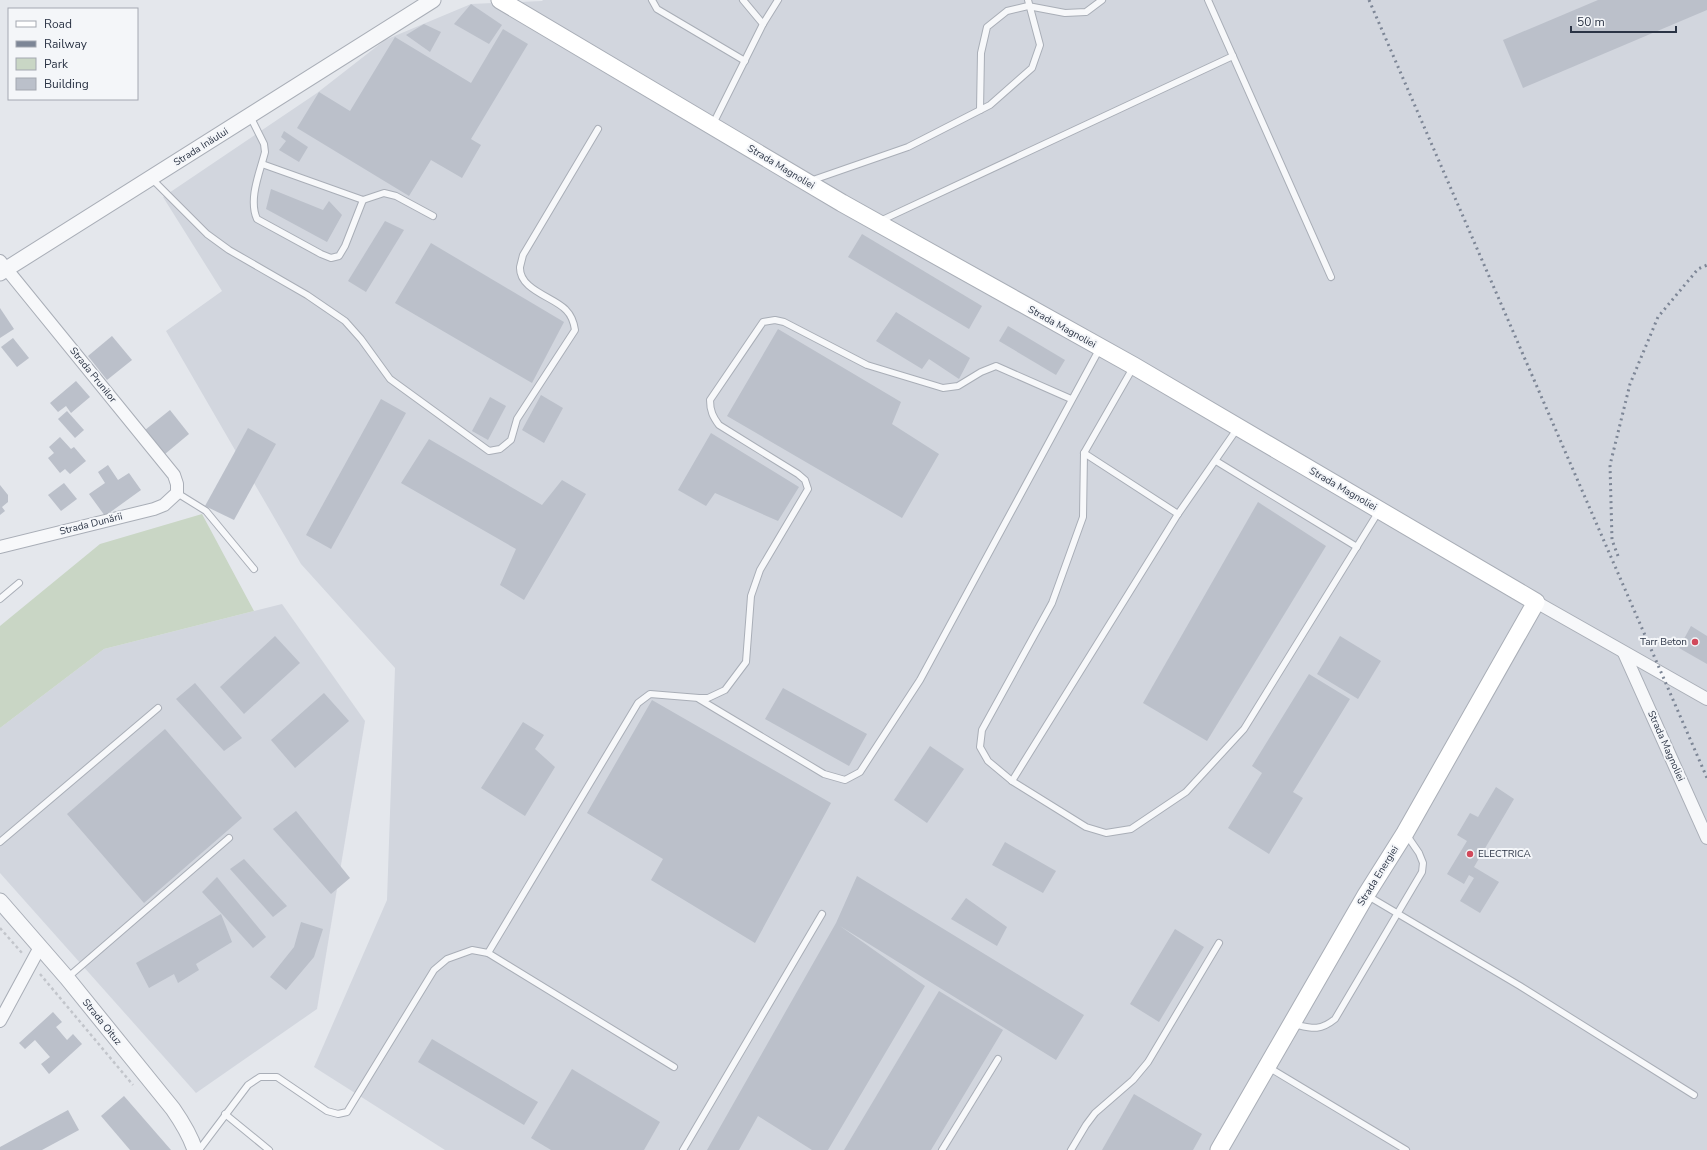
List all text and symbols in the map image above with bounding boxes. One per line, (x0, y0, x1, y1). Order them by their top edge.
legend (8, 8, 138, 100)
scale bar (1571, 8, 1676, 34)
text: 50 m (1577, 14, 1605, 30)
text: Road (44, 16, 72, 32)
text: Railway (44, 36, 88, 52)
text: Park (44, 56, 69, 72)
text: Building (44, 76, 89, 92)
street label: Strada Inăului (171, 125, 231, 169)
street label: Strada Magnoliei (745, 141, 817, 193)
street label: Strada Magnoliei (1025, 302, 1099, 352)
street label: Strada Prunilor (66, 344, 120, 406)
street label: Strada Magnoliei (1307, 464, 1379, 514)
street label: Strada Dunării (58, 509, 124, 539)
place label: Tarr Beton (1640, 635, 1687, 649)
marker: Tarr Beton (1690, 637, 1700, 647)
street label: Strada Magnoliei (1644, 708, 1688, 784)
street label: Strada Energiei (1354, 843, 1402, 909)
place label: ELECTRICA (1478, 847, 1532, 861)
marker: ELECTRICA (1465, 849, 1475, 859)
street label: Strada Oituz (79, 996, 125, 1048)

